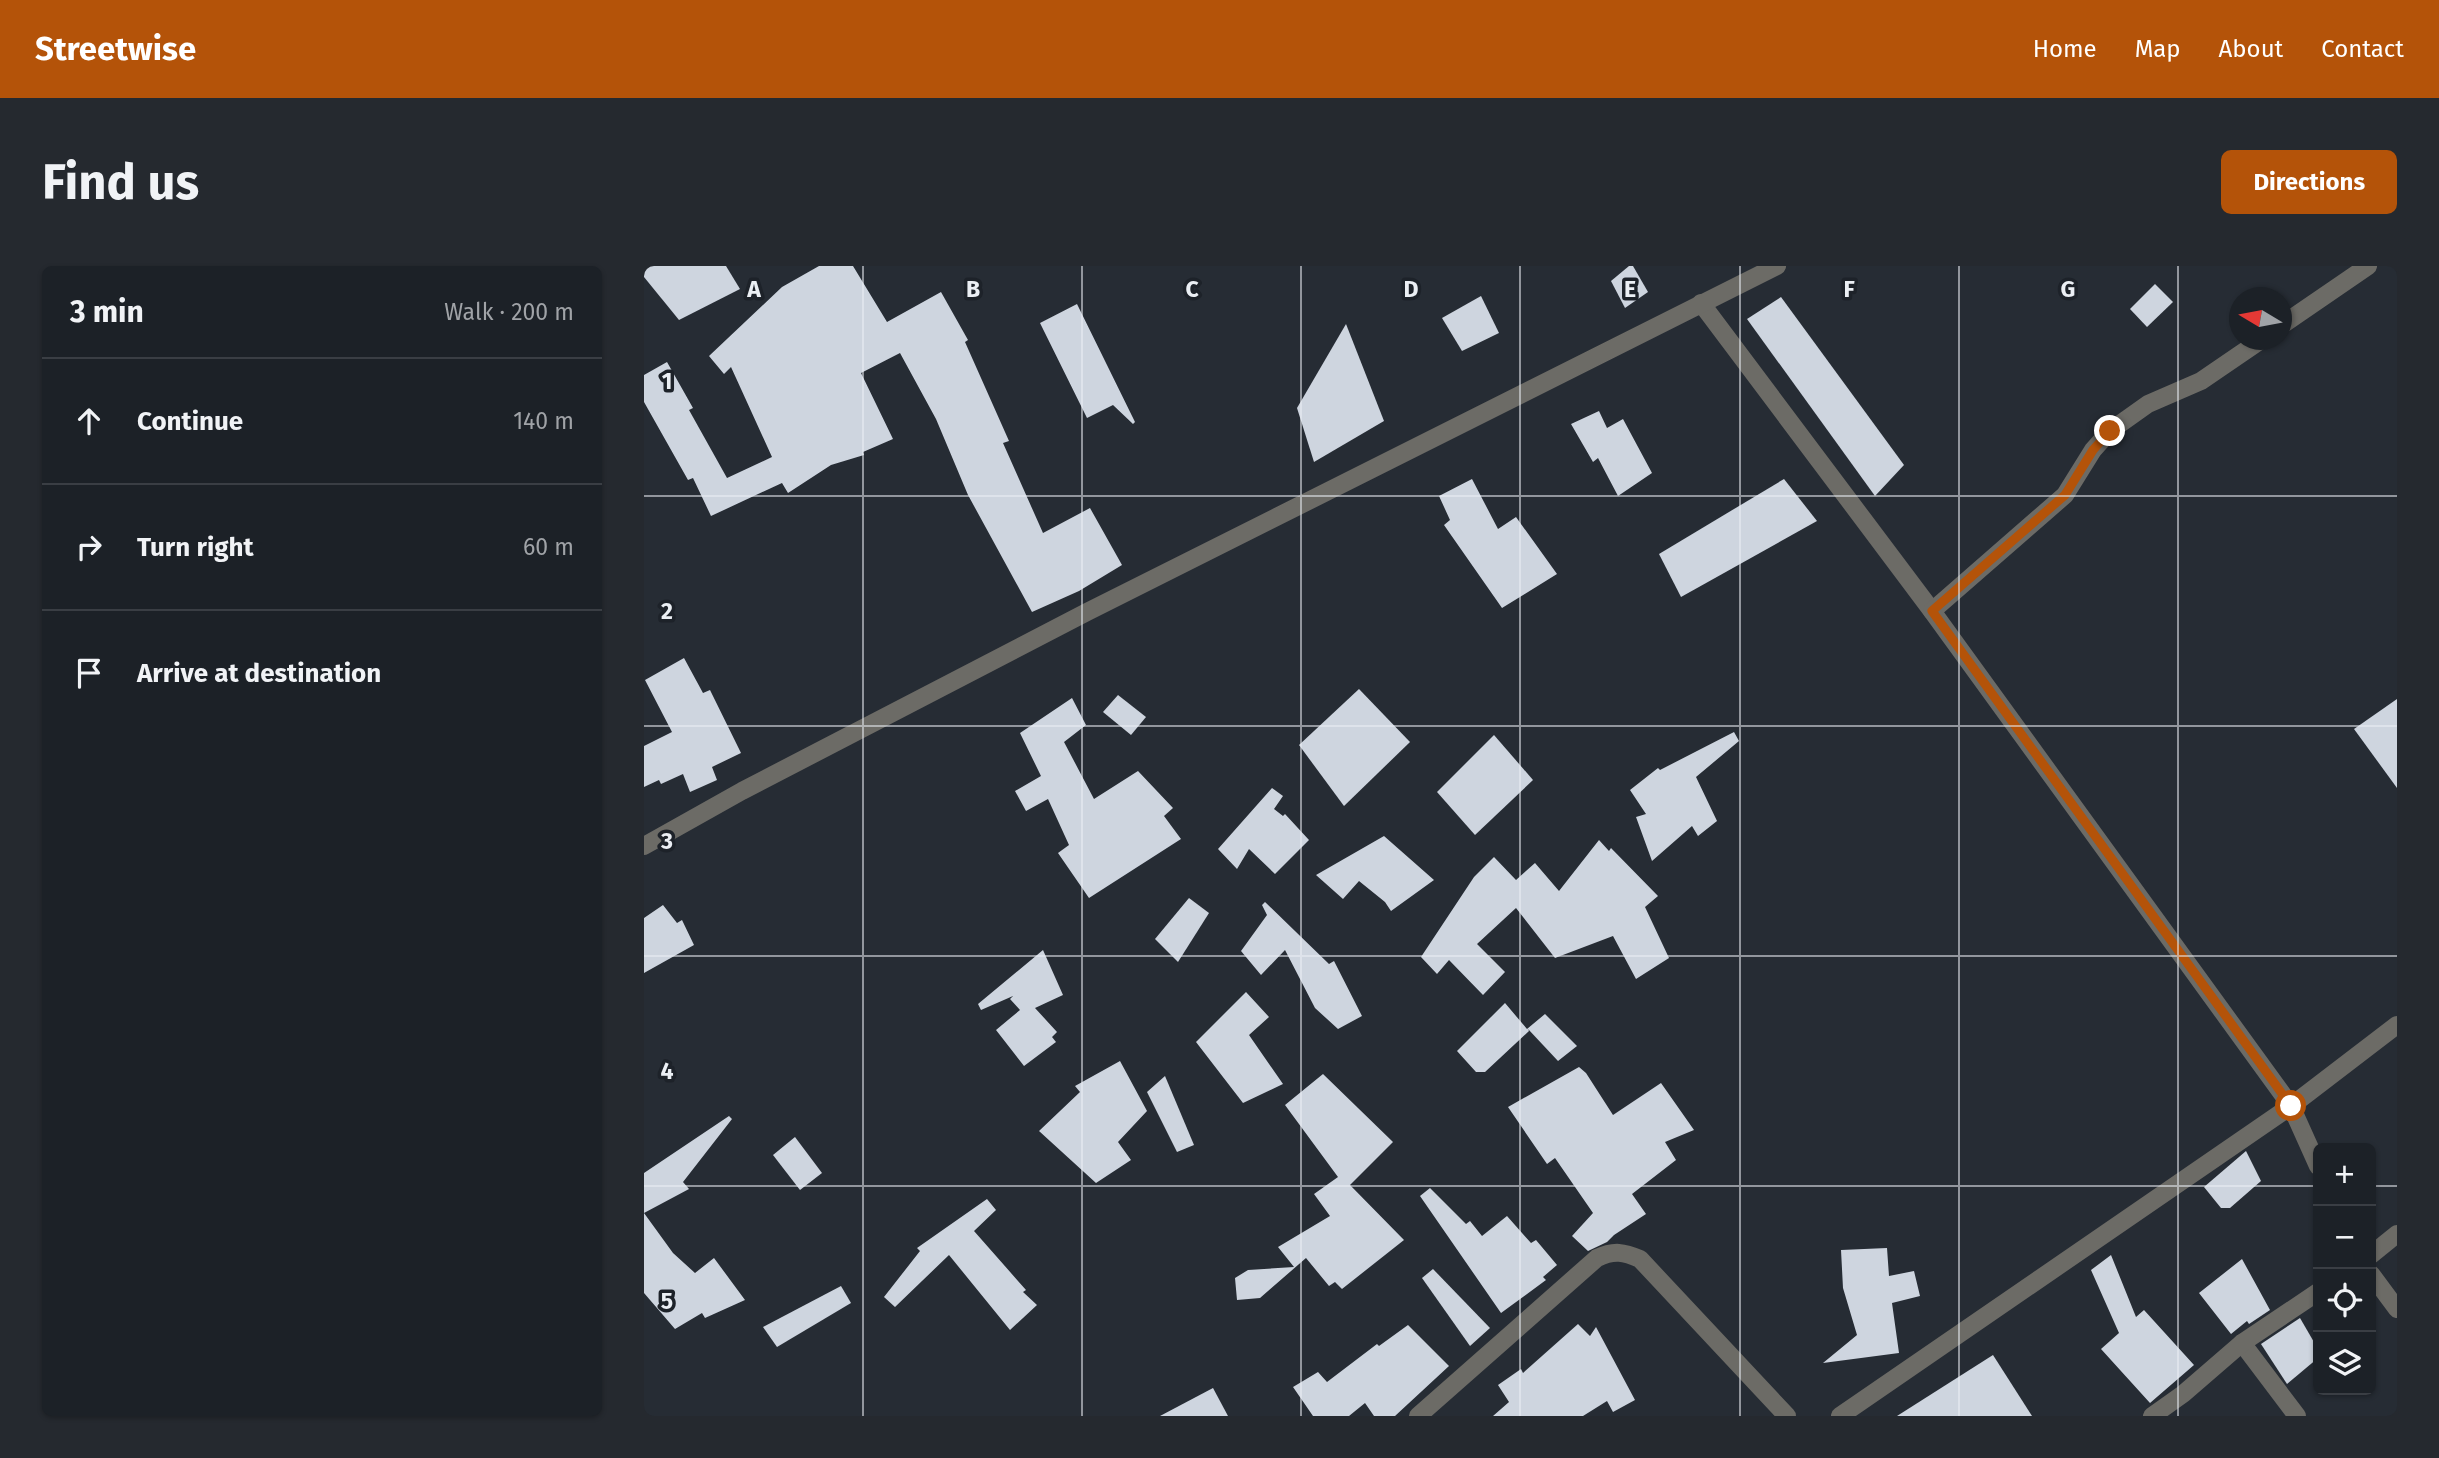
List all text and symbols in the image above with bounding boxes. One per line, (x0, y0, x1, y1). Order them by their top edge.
text: Streetwise (35, 29, 196, 69)
text: Home (2033, 35, 2097, 63)
text: Map (2135, 35, 2181, 63)
text: About (2219, 35, 2283, 63)
text: Contact (2321, 35, 2404, 63)
button: Directions (2221, 150, 2397, 214)
text: Find us (42, 153, 199, 212)
text: A (746, 275, 761, 303)
text: B (966, 275, 980, 303)
text: C (1185, 275, 1199, 303)
text: D (1404, 275, 1419, 303)
text: E (1624, 275, 1636, 303)
text: F (1843, 275, 1855, 303)
text: G (2061, 275, 2075, 303)
north arrow (2229, 287, 2292, 350)
text: 3 min (70, 294, 144, 330)
text: Walk · 200 m (444, 298, 574, 326)
text: 1 (662, 367, 672, 395)
icon: ahead (70, 402, 108, 440)
text: Continue (137, 406, 243, 437)
text: 140 m (513, 407, 574, 435)
route end (2094, 415, 2125, 446)
icon: right (70, 528, 108, 566)
text: Turn right (137, 532, 254, 563)
text: 60 m (523, 533, 574, 561)
text: 2 (661, 597, 673, 625)
icon: arrive (70, 654, 108, 692)
text: Arrive at destination (137, 658, 381, 689)
text: 3 (660, 827, 673, 855)
text: 4 (661, 1057, 674, 1085)
route start (2275, 1090, 2306, 1121)
map controls (2313, 1143, 2376, 1395)
button: + (2313, 1143, 2376, 1206)
button: − (2313, 1206, 2376, 1269)
button: locate (2313, 1269, 2376, 1332)
text: 5 (661, 1287, 673, 1315)
button: layers (2313, 1332, 2376, 1395)

